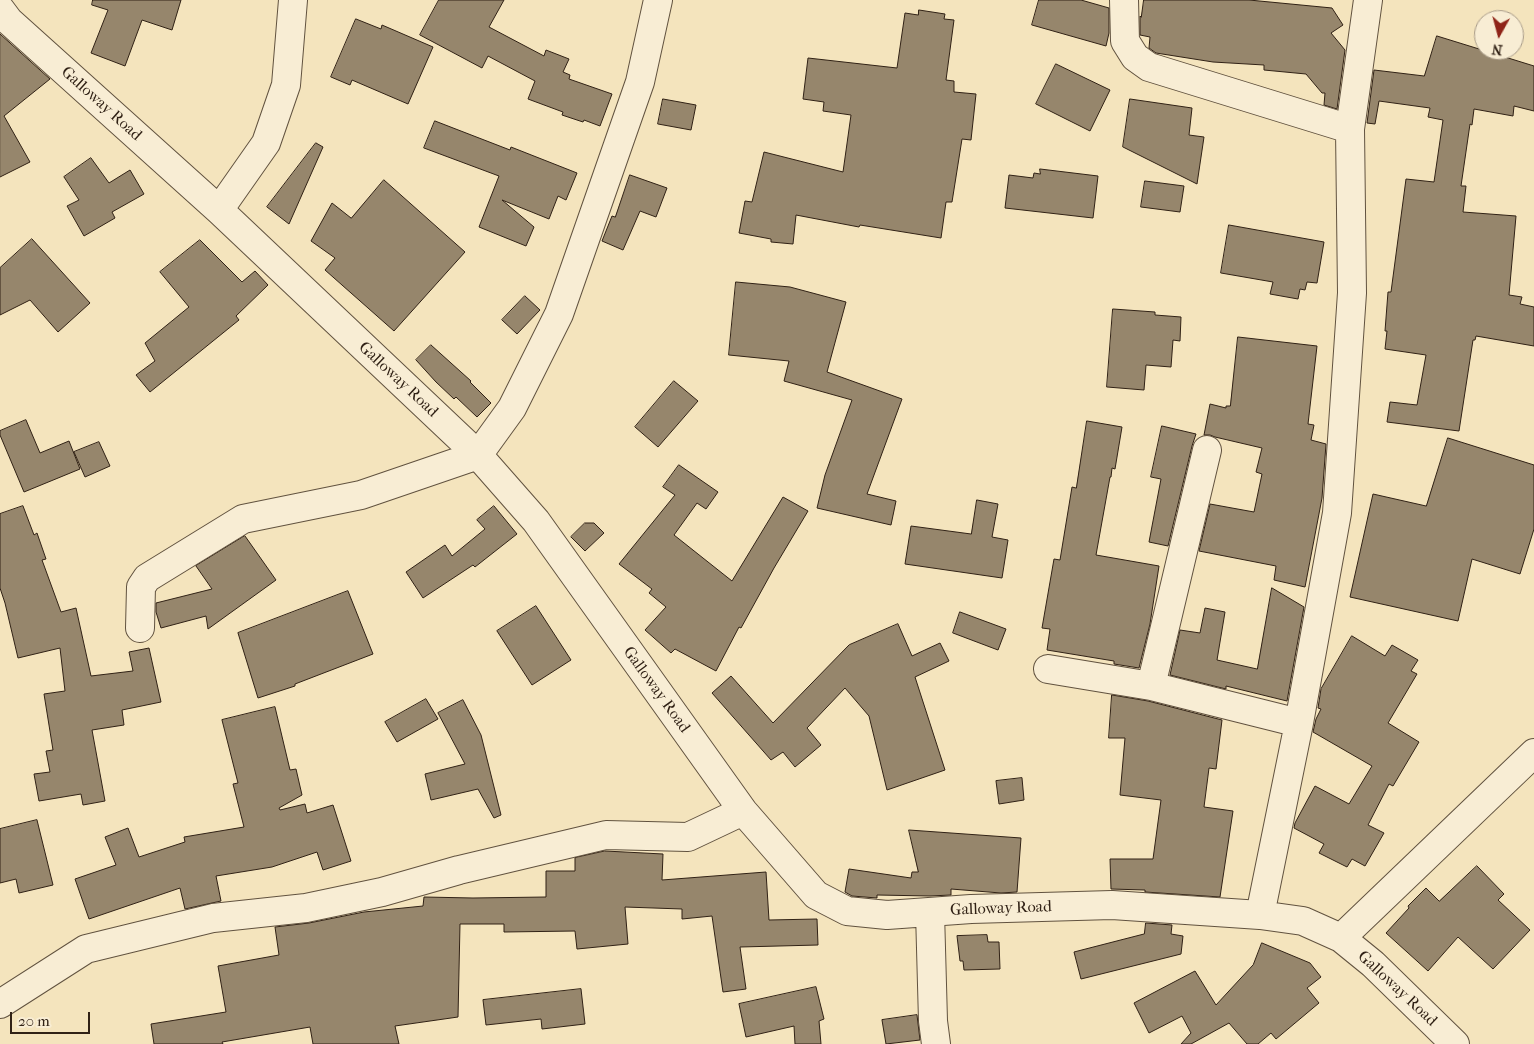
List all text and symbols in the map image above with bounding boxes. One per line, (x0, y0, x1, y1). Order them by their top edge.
north arrow (1474, 10, 1524, 60)
text: N (1491, 40, 1504, 58)
street label: Galloway Road (57, 63, 145, 145)
street label: Galloway Road (354, 338, 442, 422)
street label: Galloway Road (618, 643, 694, 737)
street label: Galloway Road (950, 898, 1052, 920)
street label: Galloway Road (1353, 947, 1441, 1031)
scale bar (12, 1002, 92, 1034)
text: 20 m (18, 1012, 50, 1030)

